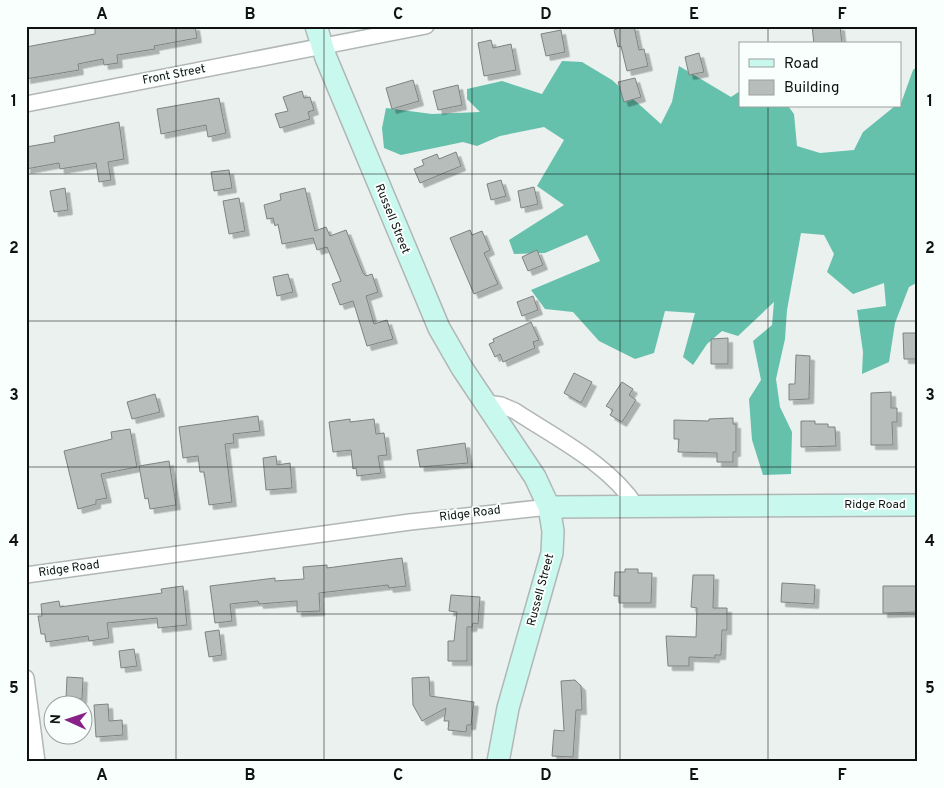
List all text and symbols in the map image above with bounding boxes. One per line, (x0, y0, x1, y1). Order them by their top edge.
text: A (96, 5, 108, 25)
text: B (244, 5, 256, 25)
text: C (393, 5, 403, 25)
text: D (540, 5, 552, 25)
text: E (689, 5, 699, 25)
text: F (837, 5, 847, 25)
legend (739, 42, 902, 108)
text: Road (784, 55, 819, 74)
street label: Front Street (141, 61, 207, 89)
text: Building (784, 79, 839, 98)
text: 1 (11, 92, 17, 112)
text: 1 (927, 92, 933, 112)
street label: Russell Street (371, 182, 413, 256)
text: 2 (9, 239, 19, 259)
text: 2 (925, 239, 935, 259)
text: 3 (9, 386, 19, 406)
text: 3 (925, 386, 935, 406)
street label: Ridge Road (844, 497, 906, 513)
street label: Ridge Road (438, 502, 502, 526)
text: 4 (9, 532, 19, 552)
text: 4 (925, 532, 935, 552)
street label: Russell Street (524, 552, 558, 628)
street label: Ridge Road (37, 557, 101, 581)
text: 5 (9, 679, 19, 699)
text: 5 (925, 679, 935, 699)
north arrow (42, 696, 92, 746)
text: N (48, 714, 65, 725)
text: A (96, 766, 108, 786)
text: B (244, 766, 256, 786)
text: C (393, 766, 403, 786)
text: D (540, 766, 552, 786)
text: E (689, 766, 699, 786)
text: F (837, 766, 847, 786)

